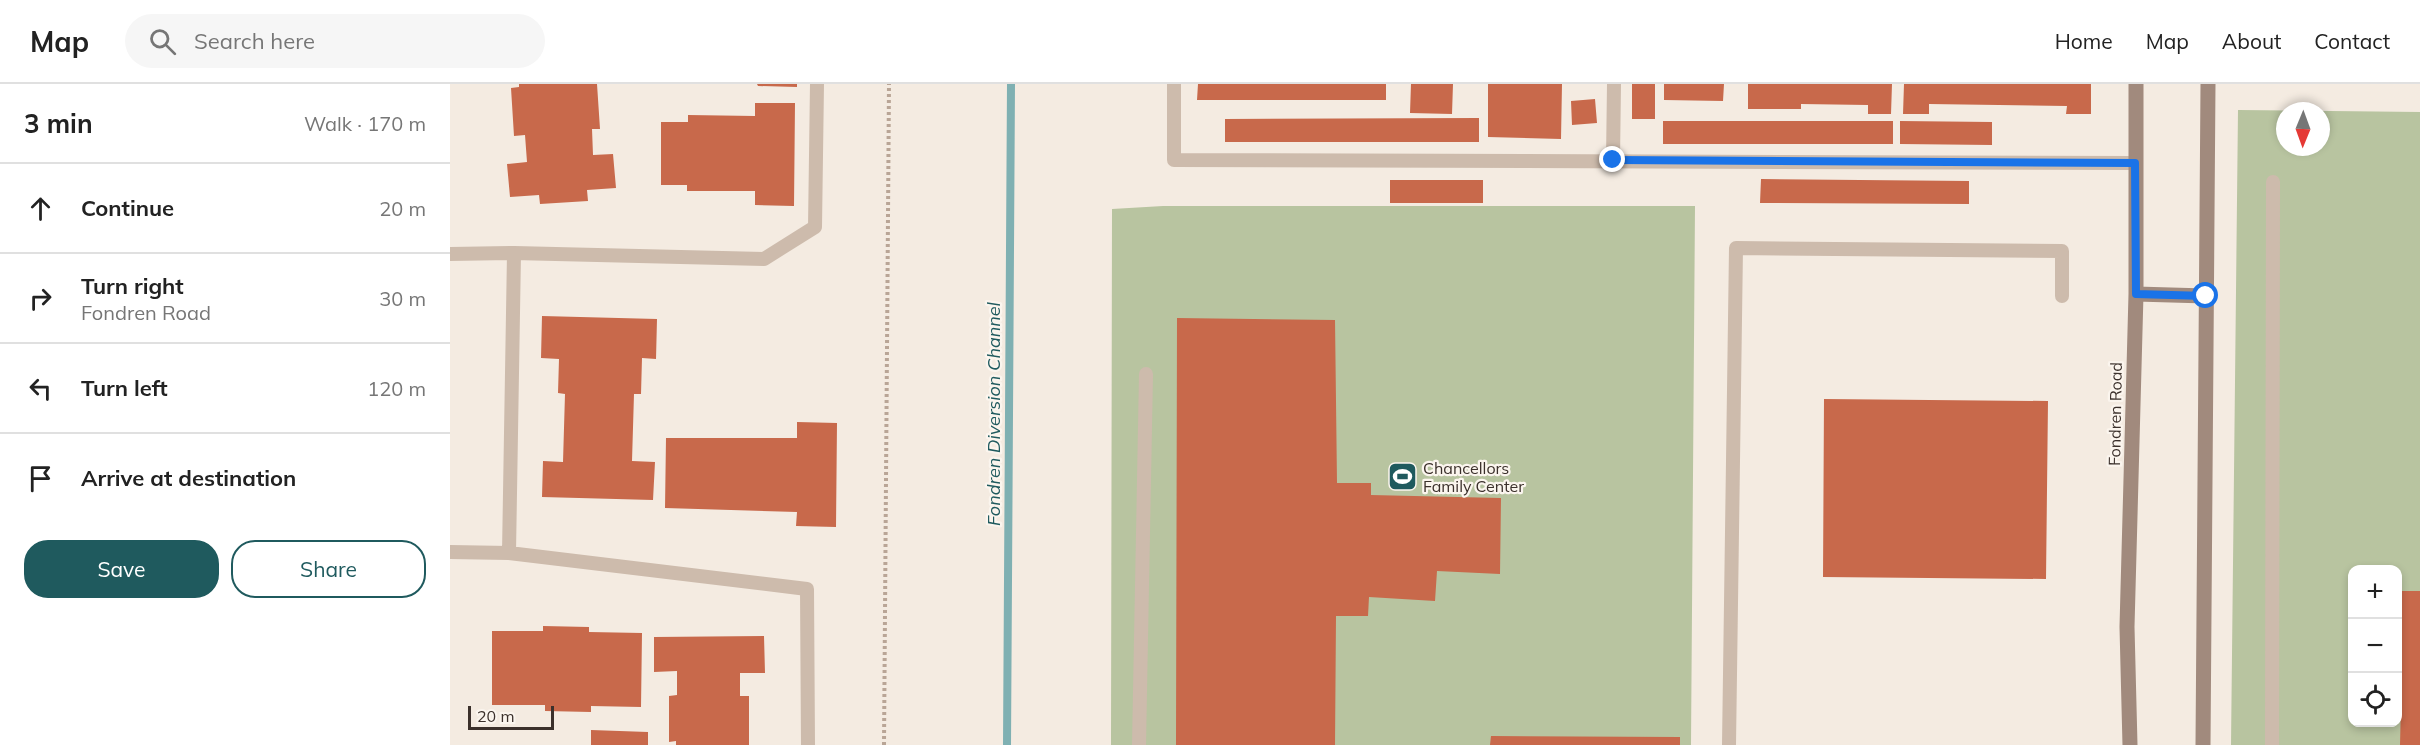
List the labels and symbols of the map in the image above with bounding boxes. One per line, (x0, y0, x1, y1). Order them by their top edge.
north arrow (2276, 102, 2330, 156)
route end (1599, 146, 1625, 172)
route start (2192, 282, 2218, 308)
water label: Fondren Diversion Channel (982, 301, 1005, 526)
street label: Fondren Road (2104, 362, 2126, 466)
place label: Chancellors Family Center (1423, 458, 1524, 496)
sports icon: Chancellors Family Center (1386, 461, 1418, 493)
scale bar (468, 703, 554, 730)

